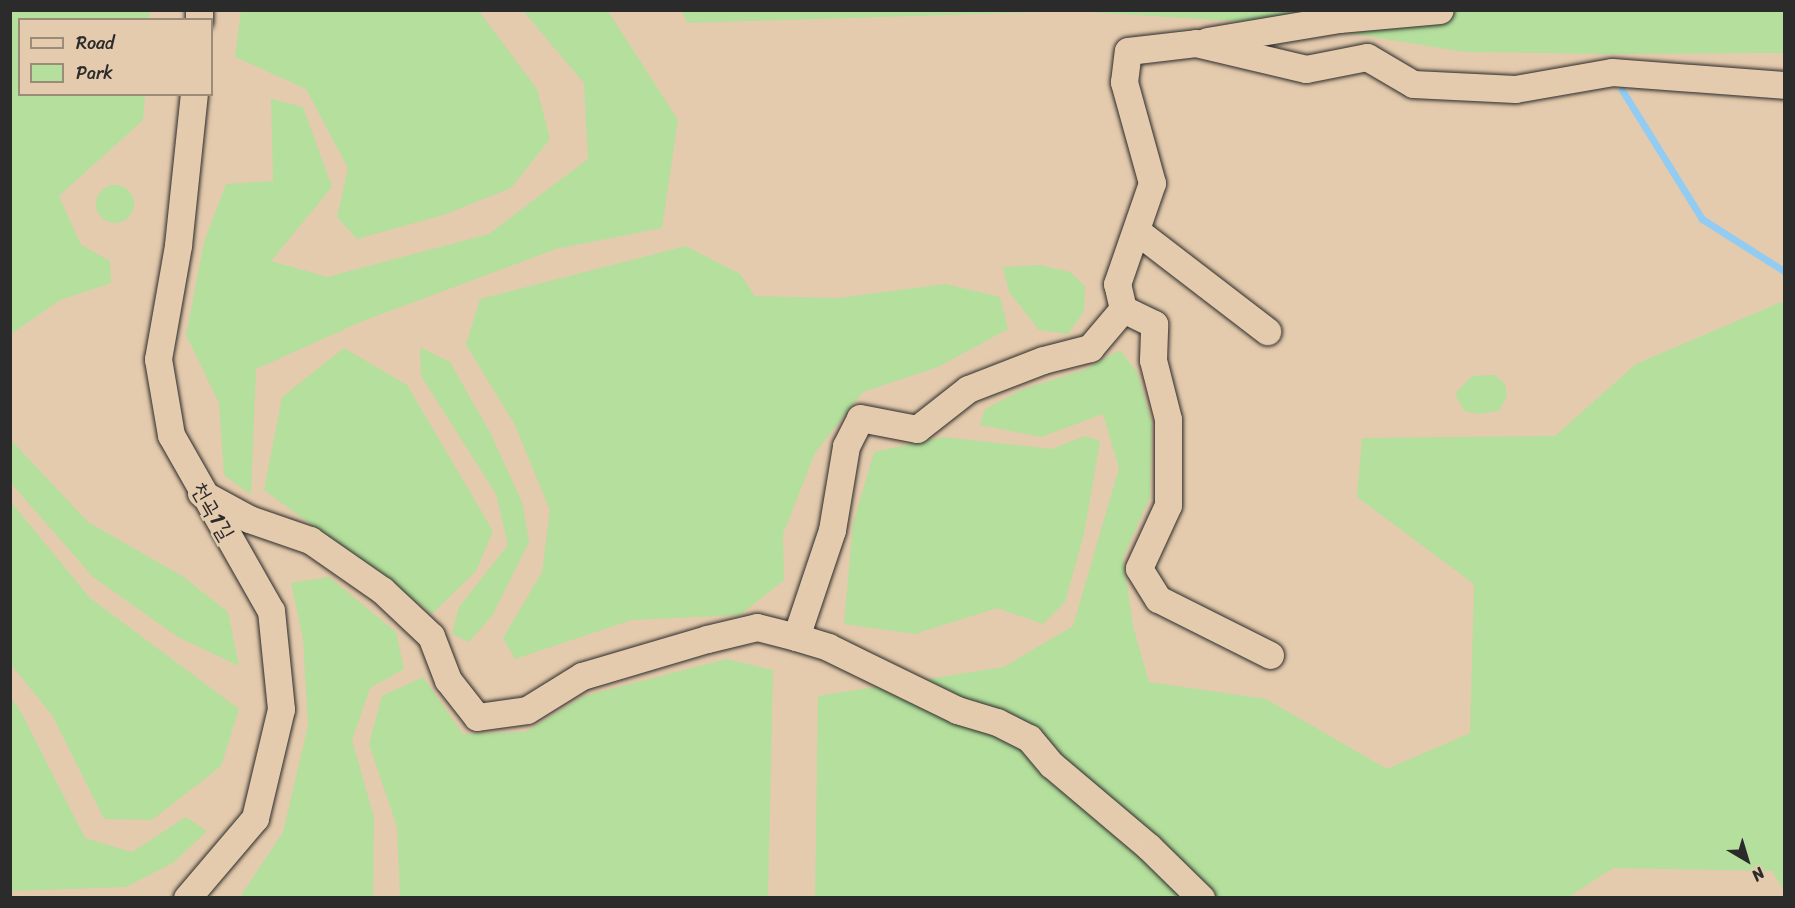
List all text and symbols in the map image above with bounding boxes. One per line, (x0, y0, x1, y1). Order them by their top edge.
legend (18, 18, 213, 96)
text: Road (76, 27, 115, 59)
text: Park (76, 57, 113, 89)
street label: 천곡1길 (186, 477, 240, 545)
north arrow (1717, 830, 1777, 890)
text: N (1745, 860, 1772, 889)

